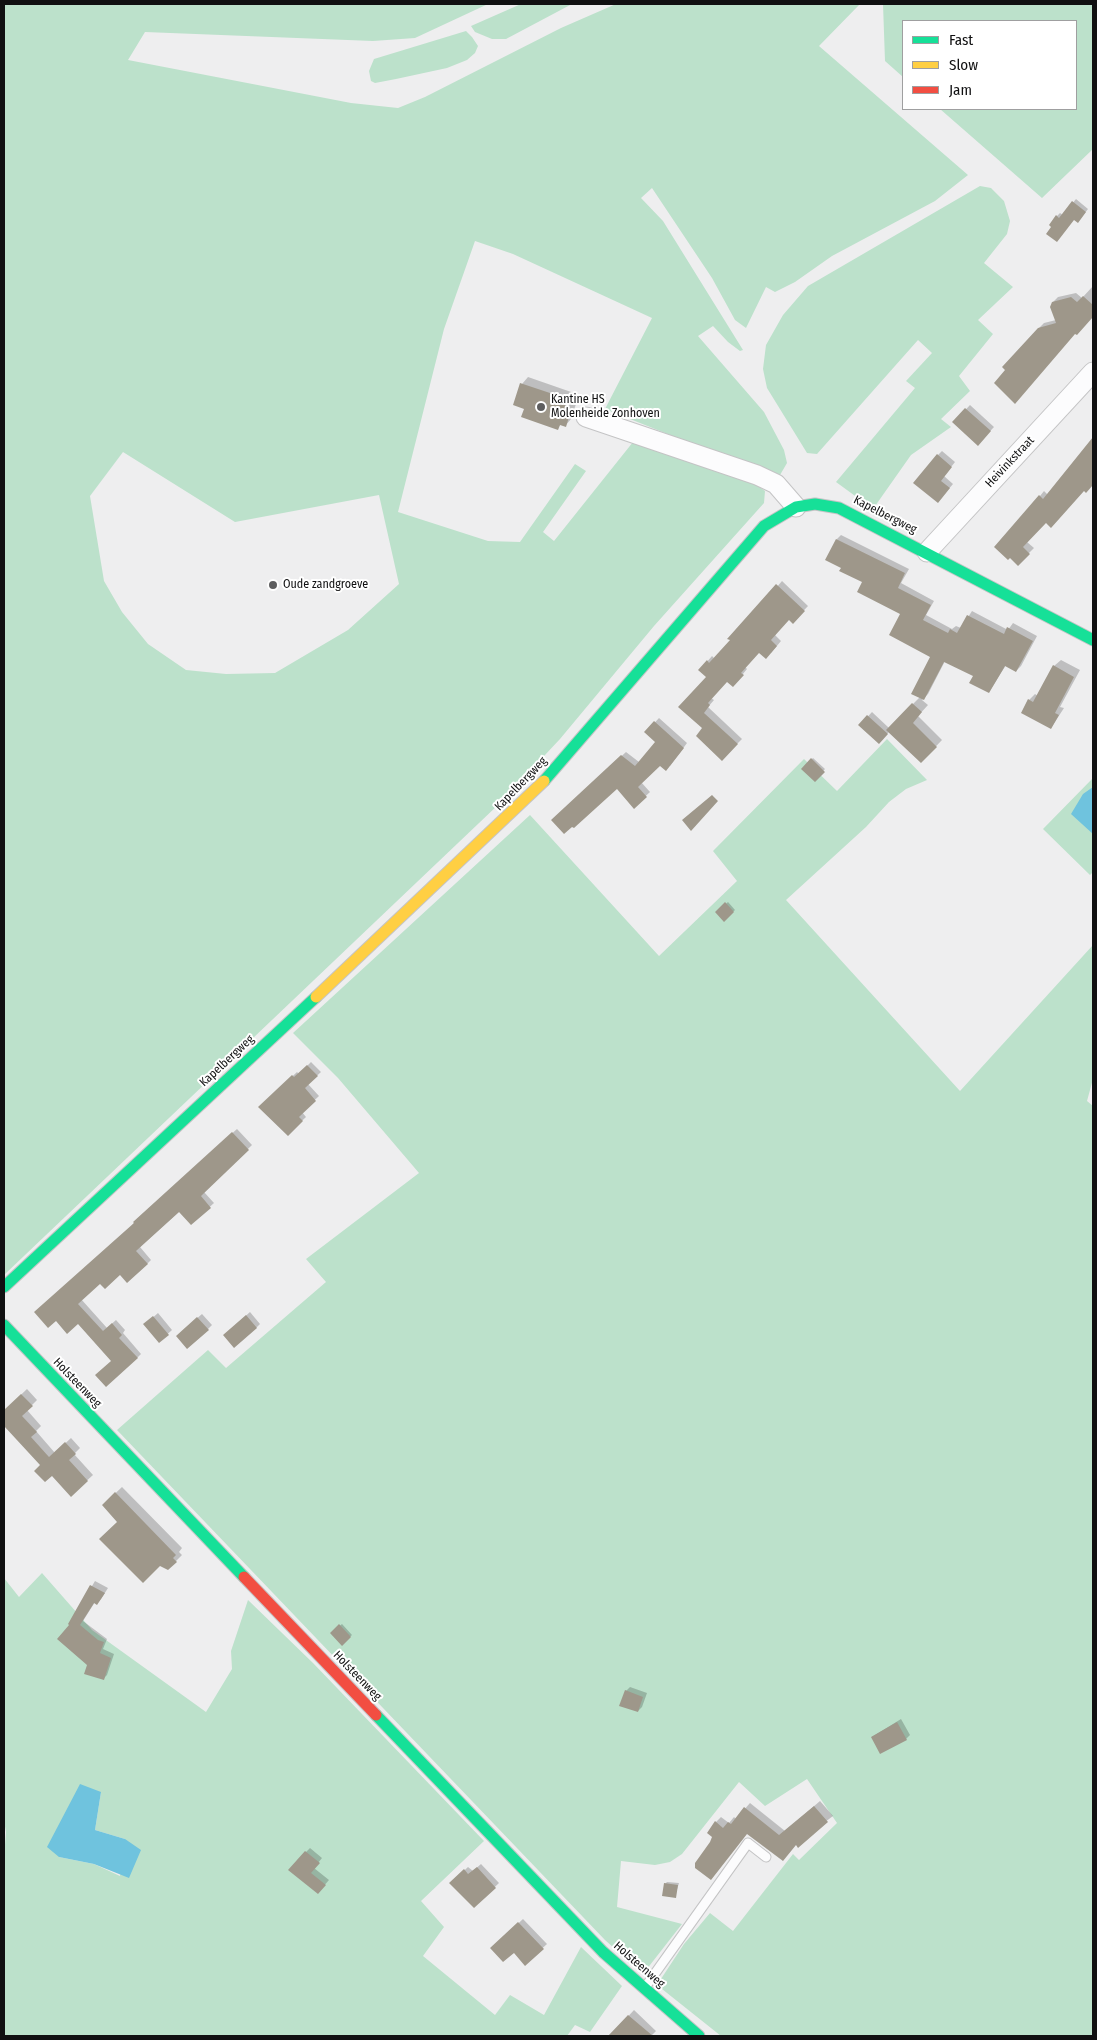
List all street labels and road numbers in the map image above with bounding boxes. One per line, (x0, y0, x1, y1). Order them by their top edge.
street label: Heivinkstraat (983, 433, 1037, 491)
street label: Kapelbergweg (851, 493, 919, 537)
street label: Kapelbergweg (492, 754, 550, 814)
street label: Kapelbergweg (197, 1032, 257, 1090)
street label: Holsteenweg (50, 1355, 104, 1411)
street label: Holsteenweg (330, 1648, 384, 1704)
street label: Holsteenweg (610, 1939, 668, 1991)

